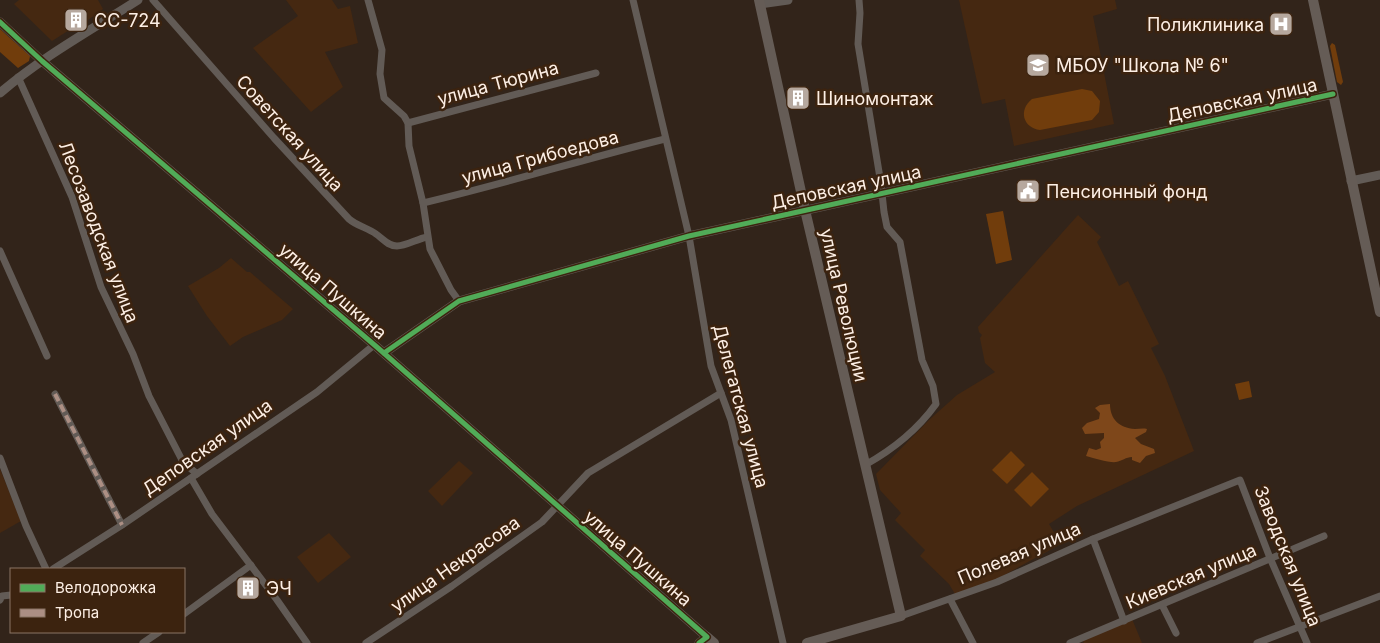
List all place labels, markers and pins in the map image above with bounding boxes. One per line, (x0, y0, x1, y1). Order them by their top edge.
building icon: СС-724 (63, 7, 89, 33)
place label: СС-724 (94, 10, 161, 31)
hospital icon: Поликлиника (1268, 11, 1294, 37)
place label: Поликлиника (1147, 14, 1264, 35)
school or university icon: МБОУ "Школа № 6" (1025, 52, 1051, 78)
place label: МБОУ "Школа № 6" (1056, 55, 1229, 76)
building icon: Шиномонтаж (785, 85, 811, 111)
place label: Шиномонтаж (816, 88, 934, 109)
public building icon: Пенсионный фонд (1015, 178, 1041, 204)
place label: Пенсионный фонд (1046, 181, 1208, 202)
building icon: ЭЧ (235, 575, 261, 601)
place label: ЭЧ (266, 578, 292, 599)

